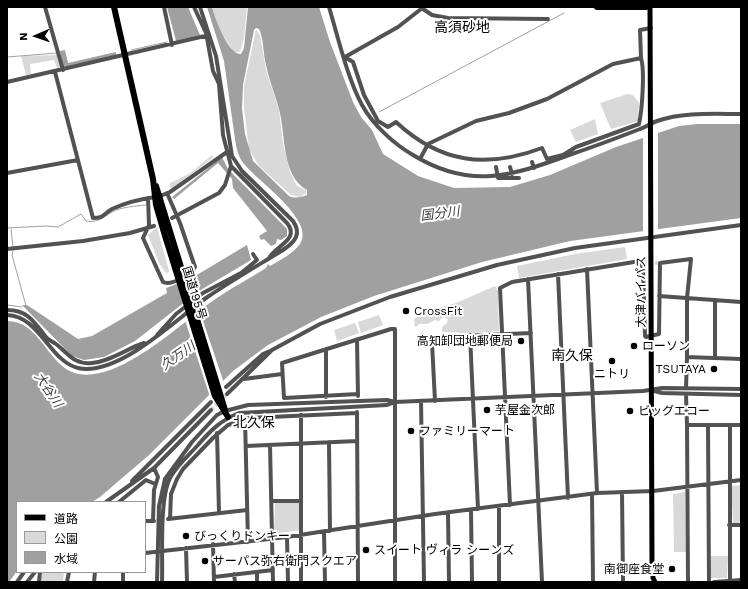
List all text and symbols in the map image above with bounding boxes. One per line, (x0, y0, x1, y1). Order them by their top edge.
north arrow (16, 16, 56, 56)
district label: 高須砂地 (434, 20, 490, 36)
text: N (17, 32, 30, 41)
water label: 国分川 (420, 204, 460, 224)
street label: 大津バイパス (634, 256, 648, 328)
street label: 国道195号 (179, 265, 209, 321)
place label: CrossFit (414, 304, 462, 318)
marker: CrossFit (401, 306, 411, 316)
place label: 高知卸団地郵便局 (417, 334, 513, 348)
marker: 高知卸団地郵便局 (516, 336, 526, 346)
water label: 久万川 (158, 338, 198, 374)
place label: ローソン (642, 339, 690, 353)
marker: ローソン (629, 341, 639, 351)
district label: 南久保 (551, 348, 593, 364)
marker: ニトリ (607, 356, 617, 366)
place label: TSUTAYA (656, 362, 706, 376)
marker: TSUTAYA (709, 364, 719, 374)
place label: ニトリ (594, 367, 630, 381)
water label: 大谷川 (31, 369, 65, 411)
place label: 芋屋金次郎 (495, 403, 555, 417)
place label: ビッグエコー (638, 404, 710, 418)
marker: 芋屋金次郎 (482, 405, 492, 415)
marker: ビッグエコー (625, 406, 635, 416)
district label: 北久保 (233, 415, 275, 431)
place label: ファミリーマート (419, 424, 515, 438)
marker: ファミリーマート (406, 426, 416, 436)
legend (16, 501, 146, 573)
text: 道路 (54, 512, 78, 526)
place label: びっくりドンキー (194, 529, 290, 543)
marker: びっくりドンキー (181, 531, 191, 541)
text: 公園 (54, 532, 78, 546)
place label: スイート ヴィラ シーンズ (374, 543, 514, 557)
marker: スイート ヴィラ シーンズ (361, 545, 371, 555)
text: 水域 (54, 552, 78, 566)
place label: サーパス弥右衛門スクエア (213, 554, 357, 568)
marker: サーパス弥右衛門スクエア (200, 556, 210, 566)
place label: 南御座食堂 (604, 562, 664, 576)
marker: 南御座食堂 (667, 564, 677, 574)

